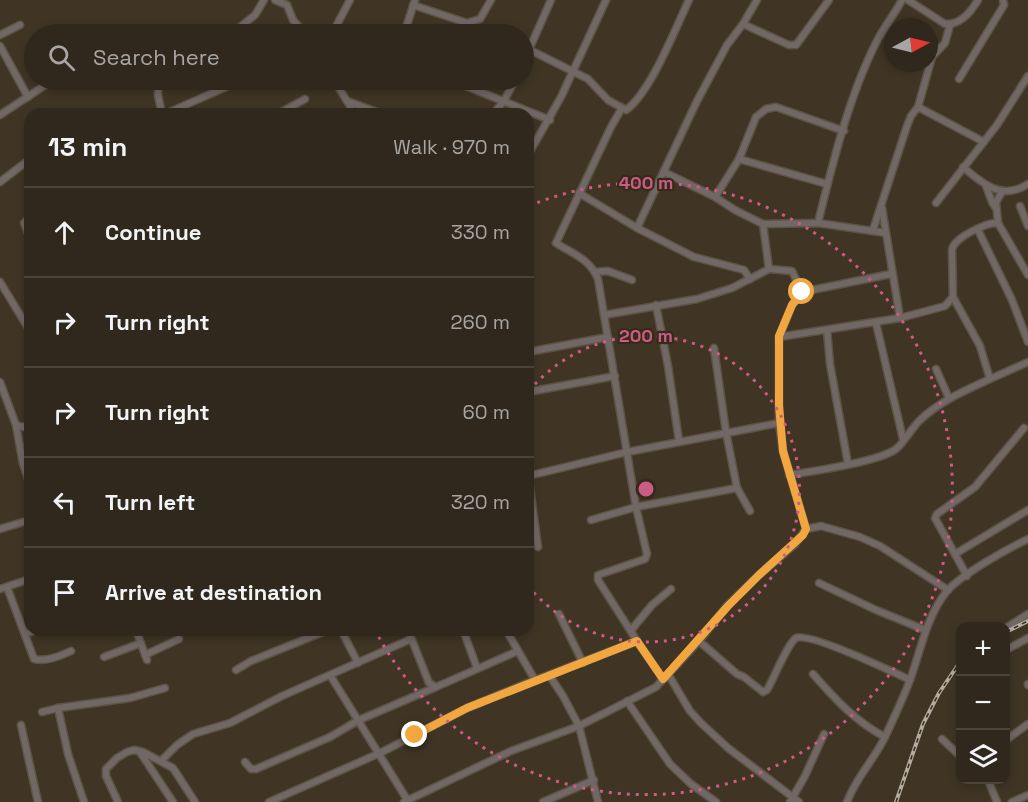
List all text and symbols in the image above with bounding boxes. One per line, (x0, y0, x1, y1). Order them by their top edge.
north arrow (884, 18, 938, 72)
search box (24, 24, 534, 90)
icon: search (45, 41, 78, 74)
text: Search here (93, 43, 220, 71)
text: 13 min (48, 130, 127, 164)
text: Walk · 970 m (393, 134, 510, 160)
text: 400 m (619, 171, 673, 194)
icon: ahead (48, 216, 81, 249)
text: Continue (105, 218, 201, 246)
text: 330 m (451, 219, 510, 245)
route start (788, 278, 814, 304)
icon: right (48, 306, 81, 339)
text: Turn right (105, 308, 210, 336)
text: 260 m (451, 309, 510, 335)
text: 200 m (619, 324, 673, 347)
icon: right (48, 396, 81, 429)
text: Turn right (105, 398, 210, 426)
text: 60 m (463, 399, 510, 425)
centre of rings (636, 479, 656, 499)
icon: left (48, 486, 81, 519)
text: Turn left (105, 488, 195, 516)
text: 320 m (451, 489, 510, 515)
icon: arrive (48, 576, 81, 609)
text: Arrive at destination (105, 578, 322, 606)
map controls (956, 622, 1010, 784)
button: + (956, 622, 1010, 676)
button: − (956, 676, 1010, 730)
route end (401, 721, 427, 747)
button: layers (956, 730, 1010, 784)

